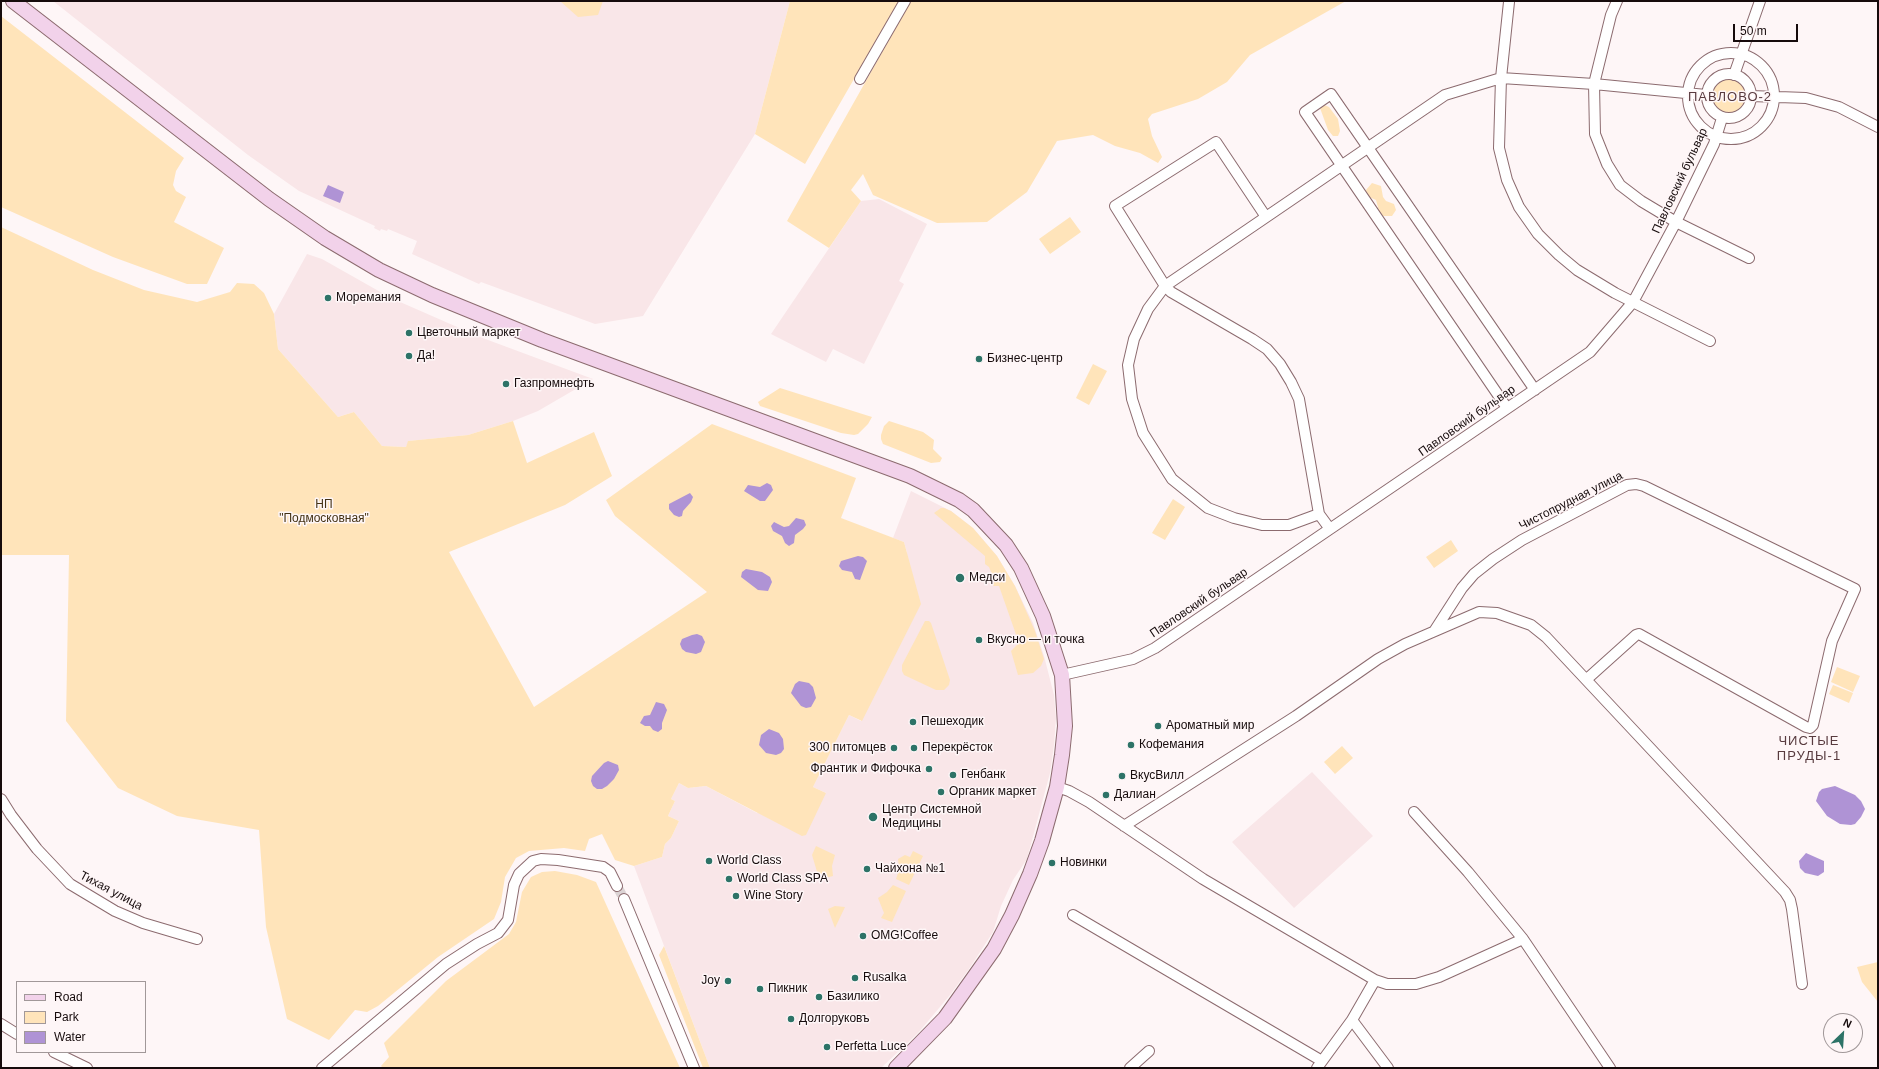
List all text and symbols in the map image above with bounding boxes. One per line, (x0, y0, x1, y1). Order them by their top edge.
scale bar (1735, 16, 1800, 42)
text: 50 m (1740, 24, 1767, 38)
district label: ПАВЛОВО-2 (1688, 89, 1772, 105)
street label: Павловский бульвар (1649, 126, 1711, 236)
place label: Моремания (336, 291, 401, 305)
marker: Моремания (323, 293, 333, 303)
place label: Цветочный маркет (417, 326, 520, 340)
marker: Цветочный маркет (404, 328, 414, 338)
place label: Да! (417, 349, 435, 363)
marker: Да! (404, 351, 414, 361)
place label: Бизнес-центр (987, 352, 1063, 366)
marker: Бизнес-центр (974, 354, 984, 364)
place label: Газпромнефть (514, 377, 595, 391)
marker: Газпромнефть (501, 379, 511, 389)
street label: Павловский бульвар (1416, 382, 1518, 460)
street label: Чистопрудная улица (1517, 469, 1625, 533)
park label: НП "Подмосковная" (279, 498, 369, 526)
street label: Павловский бульвар (1147, 565, 1251, 641)
place label: Медси (969, 571, 1005, 585)
marker: Медси (954, 572, 966, 584)
place label: Вкусно — и точка (987, 633, 1084, 647)
marker: Вкусно — и точка (974, 635, 984, 645)
place label: Пешеходик (921, 715, 984, 729)
marker: Пешеходик (908, 717, 918, 727)
place label: Ароматный мир (1166, 719, 1254, 733)
marker: Ароматный мир (1153, 721, 1163, 731)
district label: ЧИСТЫЕ ПРУДЫ-1 (1777, 733, 1841, 764)
place label: Кофемания (1139, 738, 1204, 752)
marker: Кофемания (1126, 740, 1136, 750)
place label: 300 питомцев (809, 741, 886, 755)
place label: Перекрёсток (922, 741, 993, 755)
marker: 300 питомцев (889, 743, 899, 753)
marker: Перекрёсток (909, 743, 919, 753)
place label: Франтик и Фифочка (811, 762, 921, 776)
marker: Франтик и Фифочка (924, 764, 934, 774)
place label: Генбанк (961, 768, 1005, 782)
place label: ВкусВилл (1130, 769, 1184, 783)
marker: Генбанк (948, 770, 958, 780)
marker: ВкусВилл (1117, 771, 1127, 781)
place label: Органик маркет (949, 785, 1036, 799)
marker: Органик маркет (936, 787, 946, 797)
place label: Далиан (1114, 788, 1156, 802)
marker: Далиан (1101, 790, 1111, 800)
place label: Центр Системной Медицины (882, 803, 981, 831)
marker: Центр Системной Медицины (867, 811, 879, 823)
place label: World Class (717, 854, 781, 868)
marker: World Class (704, 856, 714, 866)
place label: Новинки (1060, 856, 1107, 870)
marker: Новинки (1047, 858, 1057, 868)
place label: Чайхона №1 (875, 862, 945, 876)
marker: Чайхона №1 (862, 864, 872, 874)
street label: Тихая улица (77, 868, 145, 914)
place label: World Class SPA (737, 872, 828, 886)
marker: World Class SPA (724, 874, 734, 884)
place label: Wine Story (744, 889, 803, 903)
marker: Wine Story (731, 891, 741, 901)
place label: OMG!Coffee (871, 929, 938, 943)
marker: OMG!Coffee (858, 931, 868, 941)
place label: Rusalka (863, 971, 906, 985)
marker: Rusalka (850, 973, 860, 983)
place label: Joy (701, 974, 720, 988)
marker: Joy (723, 976, 733, 986)
legend (16, 981, 146, 1053)
place label: Пикник (768, 982, 807, 996)
marker: Пикник (755, 984, 765, 994)
text: Road (54, 990, 83, 1004)
place label: Базилико (827, 990, 879, 1004)
marker: Базилико (814, 992, 824, 1002)
text: Park (54, 1010, 79, 1024)
place label: Долгоруковъ (799, 1012, 870, 1026)
north arrow (1823, 1013, 1863, 1053)
marker: Долгоруковъ (786, 1014, 796, 1024)
text: N (1842, 1016, 1854, 1030)
text: Water (54, 1030, 86, 1044)
place label: Perfetta Luce (835, 1040, 906, 1054)
marker: Perfetta Luce (822, 1042, 832, 1052)

